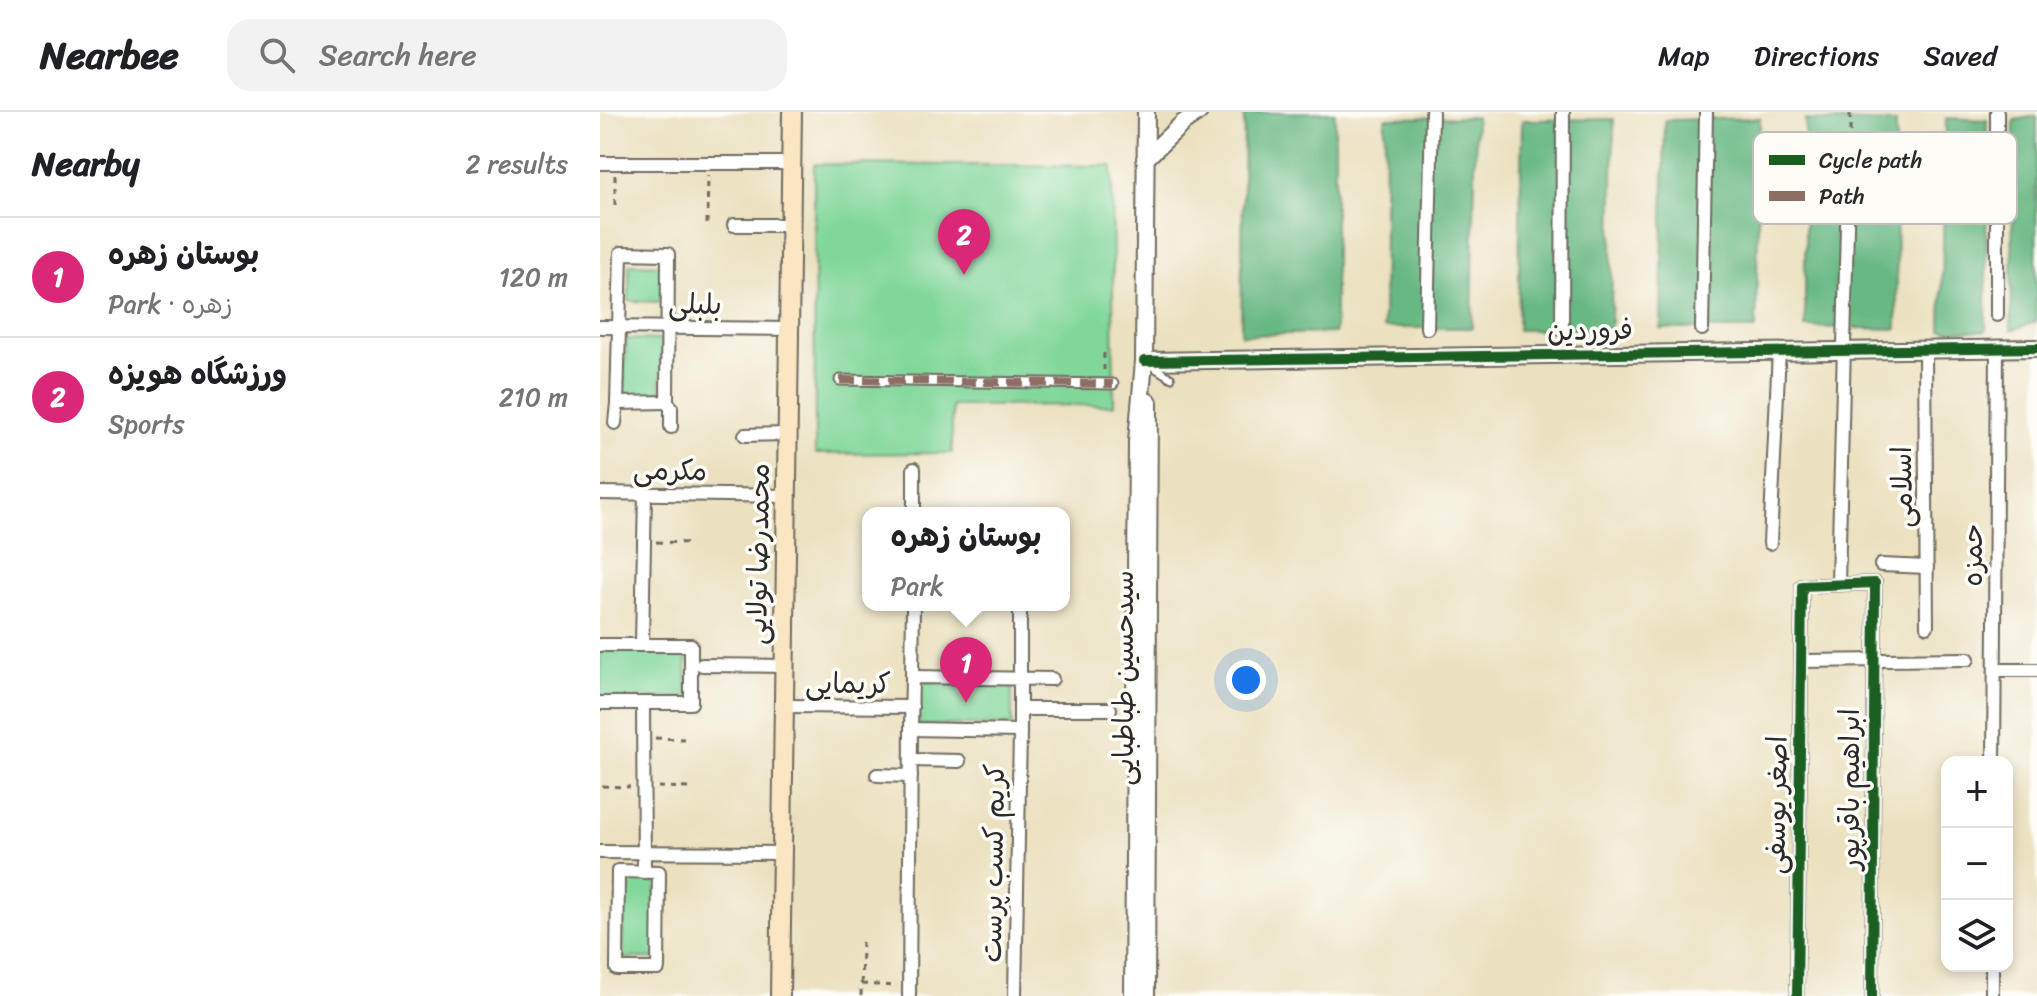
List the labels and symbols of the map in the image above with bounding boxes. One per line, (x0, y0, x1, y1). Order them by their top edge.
legend (1753, 132, 2017, 224)
text: Cycle path (1819, 141, 1922, 180)
text: Path (1819, 177, 1865, 216)
pin: 2 (938, 209, 990, 275)
street label: بلبلی (668, 279, 722, 329)
street label: فروردین (1547, 305, 1633, 355)
street label: مکرمی (633, 445, 707, 495)
street label: اسلامی (1877, 446, 1927, 528)
street label: محمدرضا تولایی (732, 463, 784, 645)
street label: حمزه (1948, 524, 1997, 586)
street label: سیدحسین طباطبایی (1099, 570, 1148, 786)
pin: 1 (940, 637, 992, 703)
street label: کریمایی (805, 659, 891, 708)
your location (1226, 660, 1266, 700)
street label: ابراهیم باقرپور (1825, 708, 1874, 872)
street label: اصغر یوسفی (1750, 735, 1802, 875)
street label: کریم کسب پرست (967, 763, 1019, 963)

